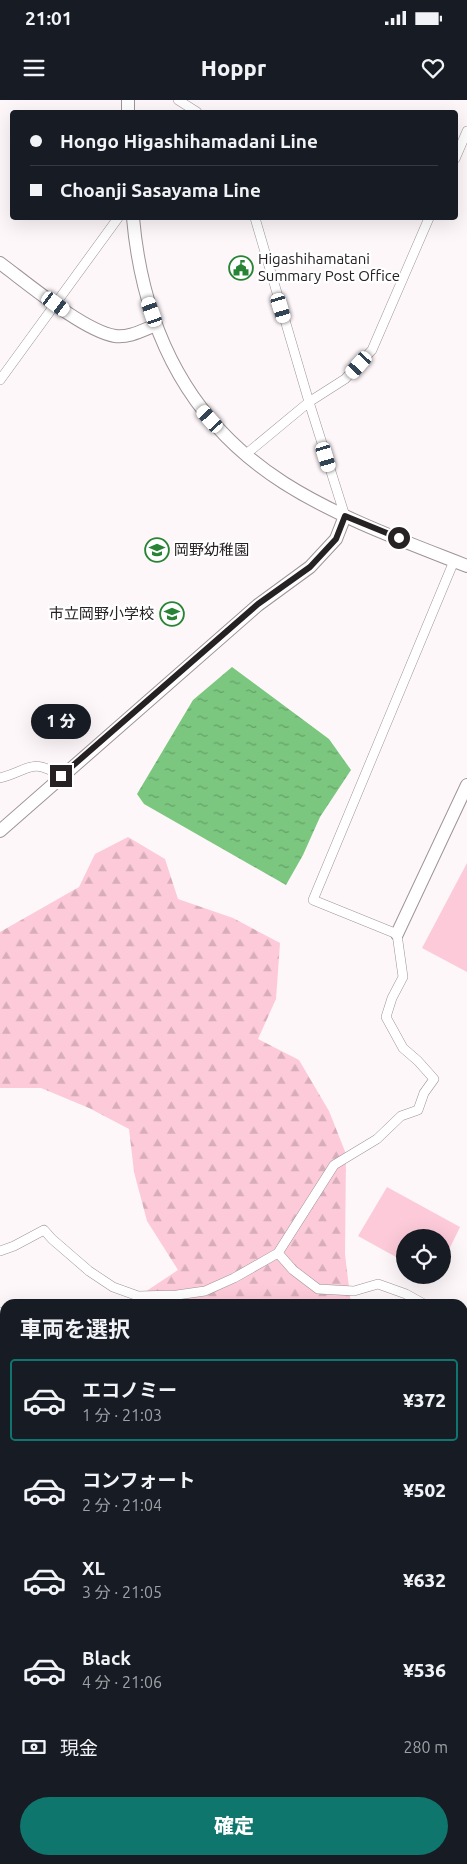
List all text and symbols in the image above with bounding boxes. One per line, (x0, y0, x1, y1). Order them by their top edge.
text: 21:01 (25, 7, 73, 29)
icon: menu (20, 54, 48, 82)
icon: heart (419, 54, 447, 82)
text: Hoppr (201, 55, 266, 80)
text: Hongo Higashihamadani Line (60, 130, 318, 152)
text: Choanji Sasayama Line (60, 179, 261, 201)
place label: Higashihamatani Summary Post Office (258, 250, 400, 284)
public building icon: Higashihamatani Summary Post Office (228, 255, 254, 281)
car (39, 289, 72, 319)
car (269, 291, 292, 325)
car (140, 295, 163, 329)
car (343, 349, 374, 381)
car (194, 403, 225, 435)
car (314, 440, 337, 474)
route start (388, 527, 410, 549)
school or university icon: 岡野幼稚園 (144, 537, 170, 563)
place label: 岡野幼稚園 (174, 541, 249, 558)
school or university icon: 市立岡野小学校 (159, 601, 185, 627)
place label: 市立岡野小学校 (49, 605, 154, 622)
callout: 1 分 (31, 704, 91, 738)
text: 1 分 (47, 712, 75, 730)
route end (50, 765, 72, 787)
map controls (396, 1229, 451, 1284)
button: locate (396, 1229, 451, 1284)
text: 車両を選択 (20, 1316, 130, 1341)
icon: car (22, 1378, 67, 1423)
text: エコノミー (82, 1379, 177, 1401)
text: ¥372 (403, 1389, 446, 1411)
text: 1 分 · 21:03 (82, 1406, 162, 1424)
icon: car (22, 1468, 67, 1513)
text: コンフォート (82, 1469, 195, 1491)
text: ¥502 (403, 1479, 446, 1501)
text: 2 分 · 21:04 (82, 1496, 162, 1514)
text: XL (82, 1557, 105, 1579)
icon: car (22, 1558, 67, 1603)
text: ¥632 (403, 1569, 446, 1591)
text: 3 分 · 21:05 (82, 1583, 162, 1601)
text: Black (82, 1647, 131, 1669)
icon: car (22, 1648, 67, 1693)
text: ¥536 (403, 1659, 446, 1681)
text: 4 分 · 21:06 (82, 1673, 162, 1691)
icon: cash (20, 1733, 48, 1761)
text: 現金 (60, 1737, 98, 1759)
text: 280 m (403, 1738, 448, 1756)
button: 確定 (20, 1797, 448, 1855)

